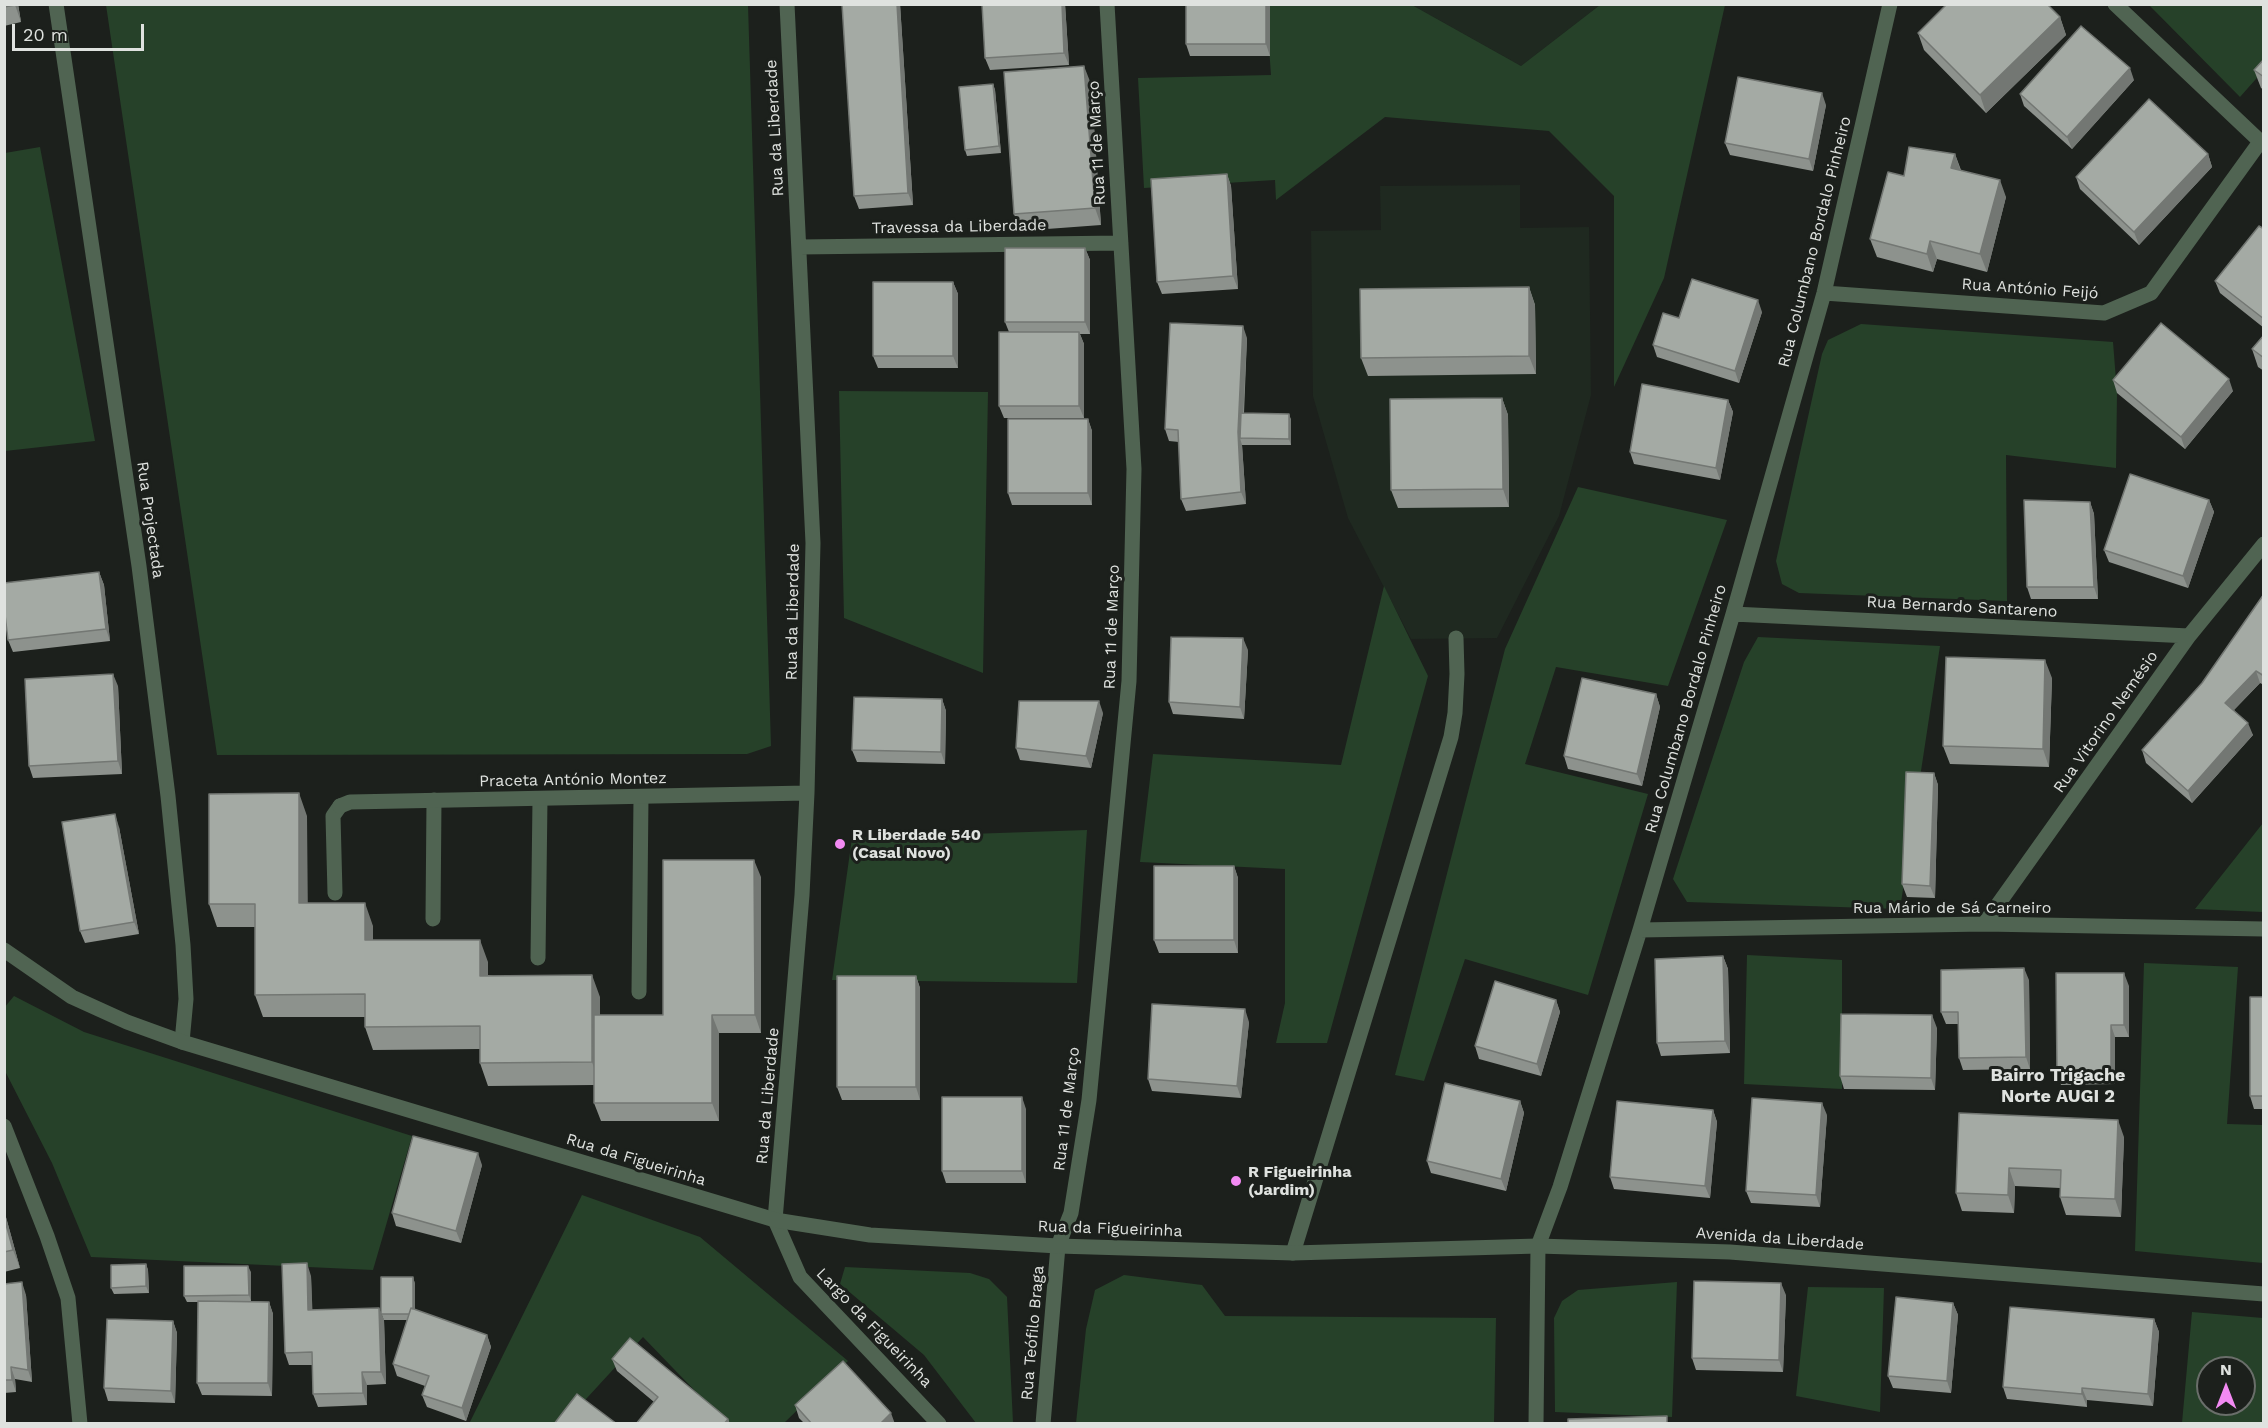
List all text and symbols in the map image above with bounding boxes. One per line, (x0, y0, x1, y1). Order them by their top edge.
scale bar (15, 12, 147, 50)
text: 20 m (23, 24, 68, 45)
street label: Rua da Liberdade (762, 59, 788, 197)
street label: Rua 11 de Março (1084, 80, 1110, 206)
street label: Rua Columbano Bordalo Pinheiro (1774, 114, 1856, 370)
street label: Travessa da Liberdade (871, 216, 1047, 238)
street label: Rua António Feijó (1961, 275, 2099, 303)
street label: Rua Projectada (132, 460, 168, 580)
street label: Rua da Liberdade (782, 543, 804, 681)
street label: Rua 11 de Março (1100, 564, 1124, 690)
street label: Rua Columbano Bordalo Pinheiro (1641, 582, 1731, 836)
street label: Rua Bernardo Santareno (1866, 592, 2058, 622)
street label: Rua Vitorino Nemésio (2050, 647, 2162, 797)
street label: Praceta António Montez (479, 769, 667, 791)
place label: R Liberdade 540 (Casal Novo) (852, 825, 981, 863)
marker: R Liberdade 540 (Casal Novo) (833, 837, 847, 851)
street label: Rua Mário de Sá Carneiro (1853, 898, 2051, 918)
street label: Rua da Liberdade (752, 1027, 784, 1165)
street label: Rua 11 de Março (1050, 1046, 1084, 1172)
district label: Bairro Trigache Norte AUGI 2 (1990, 1065, 2126, 1108)
street label: Rua da Figueirinha (564, 1130, 708, 1190)
place label: R Figueirinha (Jardim) (1248, 1162, 1351, 1200)
marker: R Figueirinha (Jardim) (1229, 1174, 1243, 1188)
street label: Rua da Figueirinha (1037, 1217, 1183, 1241)
street label: Avenida da Liberdade (1695, 1224, 1865, 1254)
street label: Largo da Figueirinha (812, 1264, 936, 1392)
street label: Rua Teófilo Braga (1018, 1265, 1048, 1401)
north arrow (2196, 1356, 2256, 1416)
text: N (2220, 1360, 2232, 1379)

